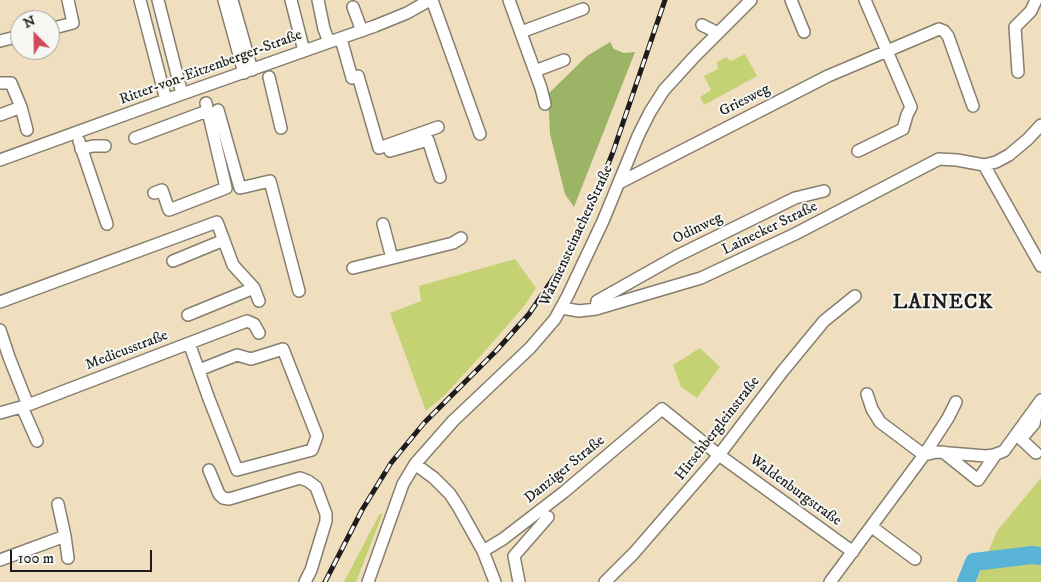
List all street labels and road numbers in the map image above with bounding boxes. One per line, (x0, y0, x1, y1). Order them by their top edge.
street label: Ritter-von-Eitzenberger-Straße (117, 27, 305, 109)
street label: Griesweg (717, 81, 773, 121)
street label: Warmensteinacher Straße (536, 163, 618, 309)
street label: Lainecker Straße (719, 198, 821, 260)
street label: Odinweg (670, 209, 726, 249)
street label: Medicusstraße (83, 327, 171, 375)
street label: Hirschbergleinstraße (672, 373, 764, 485)
street label: Danziger Straße (521, 432, 609, 508)
street label: Waldenburgstraße (745, 452, 845, 530)

